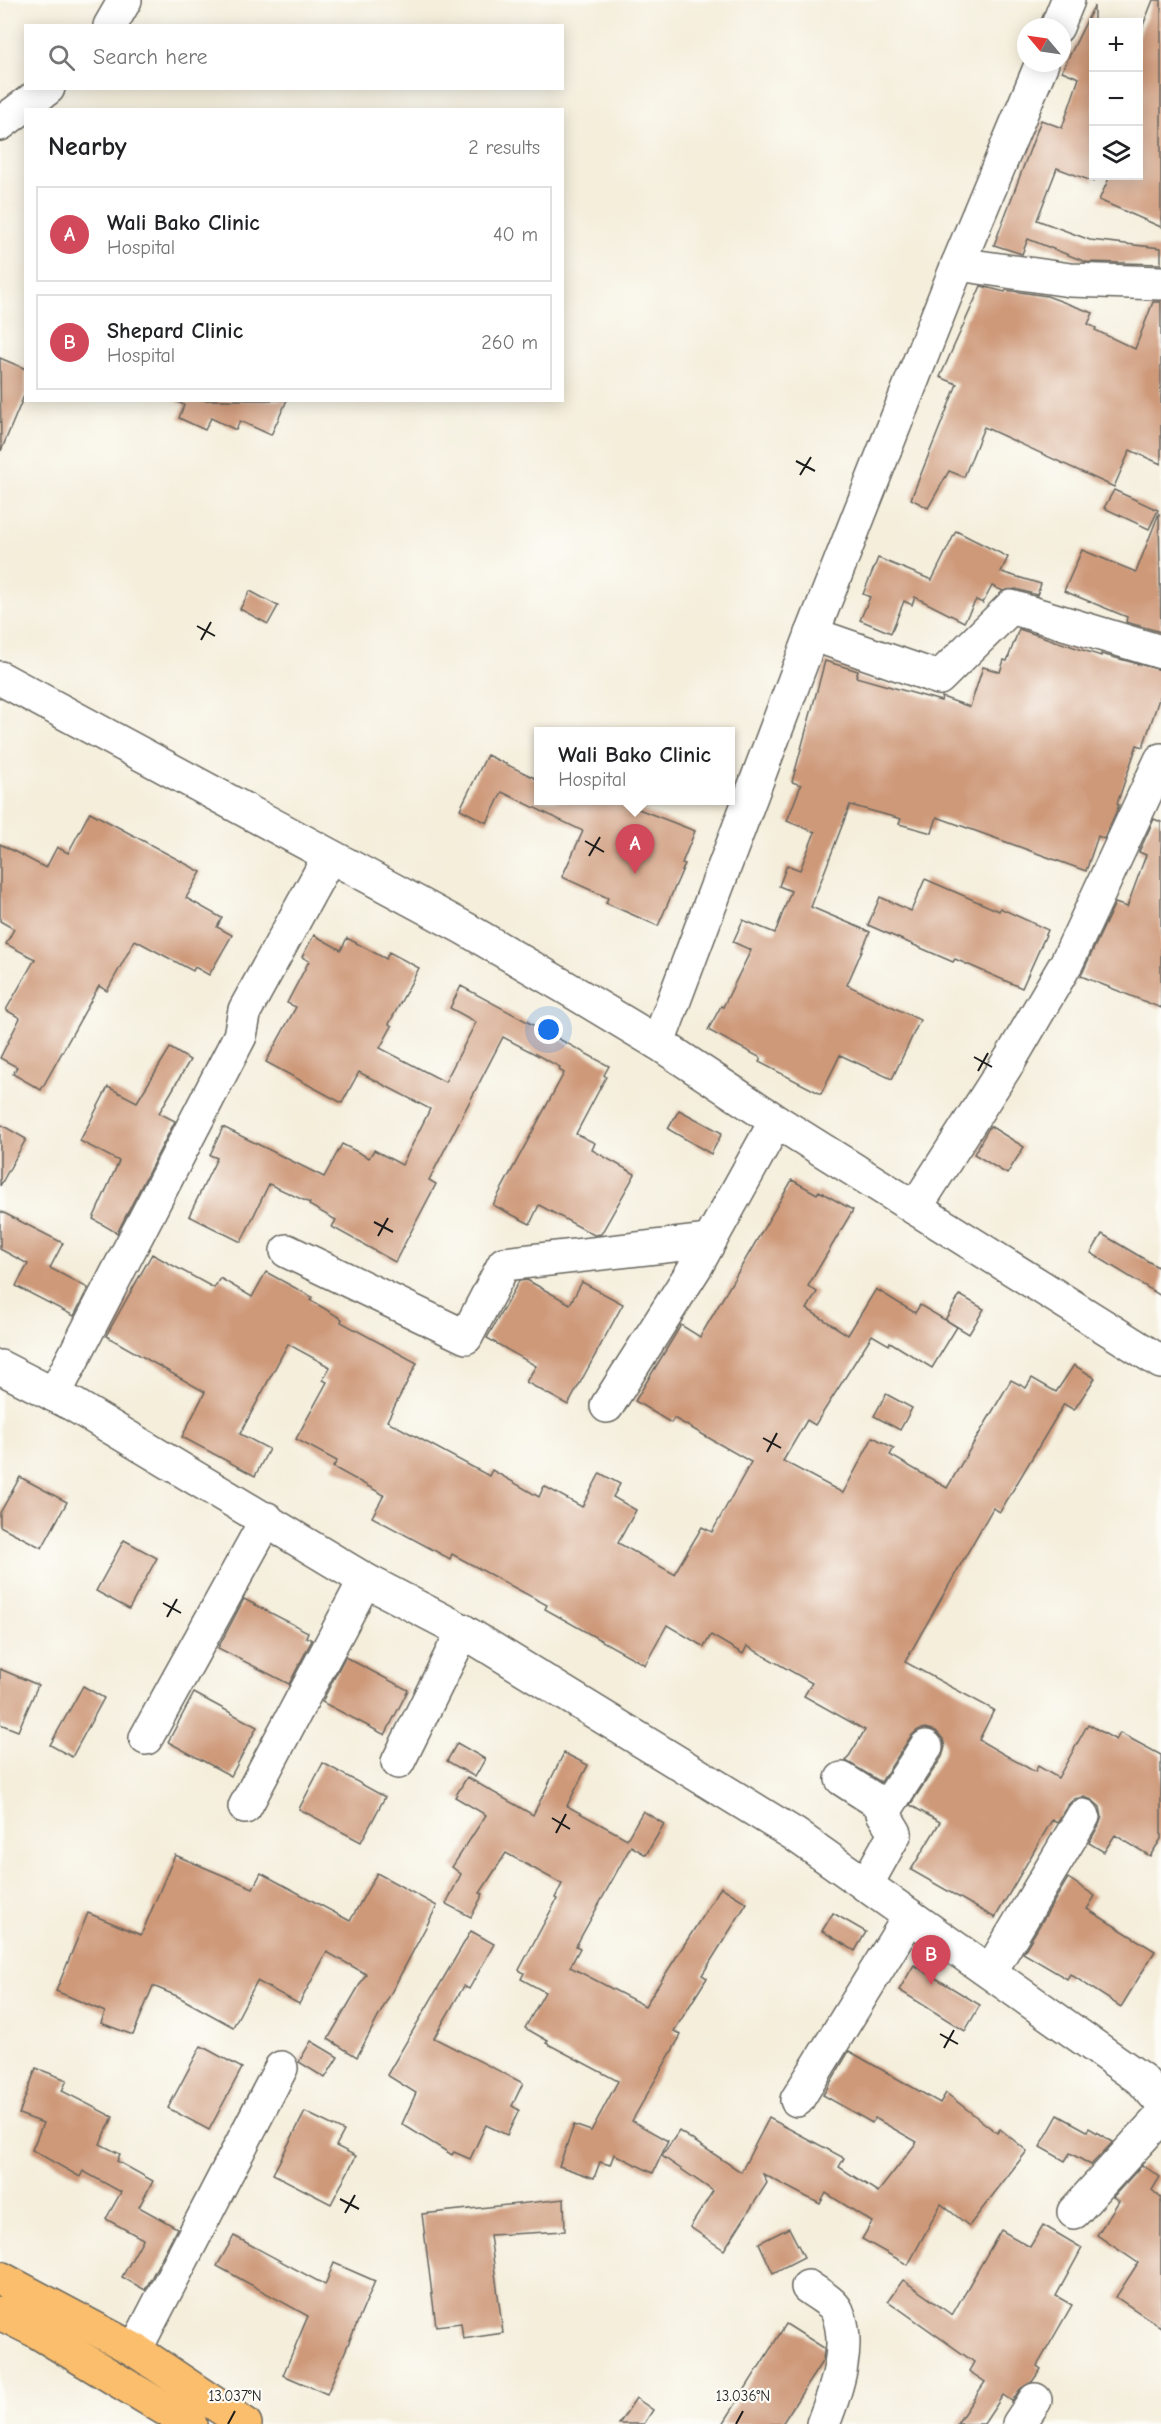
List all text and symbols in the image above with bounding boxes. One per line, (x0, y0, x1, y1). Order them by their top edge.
north arrow (1017, 18, 1071, 72)
map controls (1089, 18, 1143, 180)
button: + (1089, 18, 1143, 72)
search box (24, 24, 564, 90)
icon: search (45, 41, 78, 74)
text: Search here (93, 44, 208, 70)
button: − (1089, 72, 1143, 126)
button: layers (1089, 126, 1143, 180)
text: Nearby (48, 132, 127, 162)
text: 2 results (468, 136, 540, 159)
text: Wali Bako Clinic (107, 210, 260, 236)
text: A (64, 223, 75, 246)
text: 40 m (493, 223, 538, 246)
text: Hospital (107, 236, 175, 259)
text: Shepard Clinic (107, 318, 243, 344)
text: B (63, 331, 76, 354)
text: 260 m (481, 331, 538, 354)
text: Hospital (107, 344, 175, 367)
popup (534, 727, 735, 805)
text: Wali Bako Clinic (558, 742, 711, 768)
text: Hospital (558, 768, 626, 791)
pin: A (616, 824, 654, 874)
your location (534, 1015, 563, 1044)
pin: B (912, 1936, 950, 1985)
text: 13.037°N (208, 2387, 262, 2405)
text: 13.036°N (716, 2387, 770, 2405)

